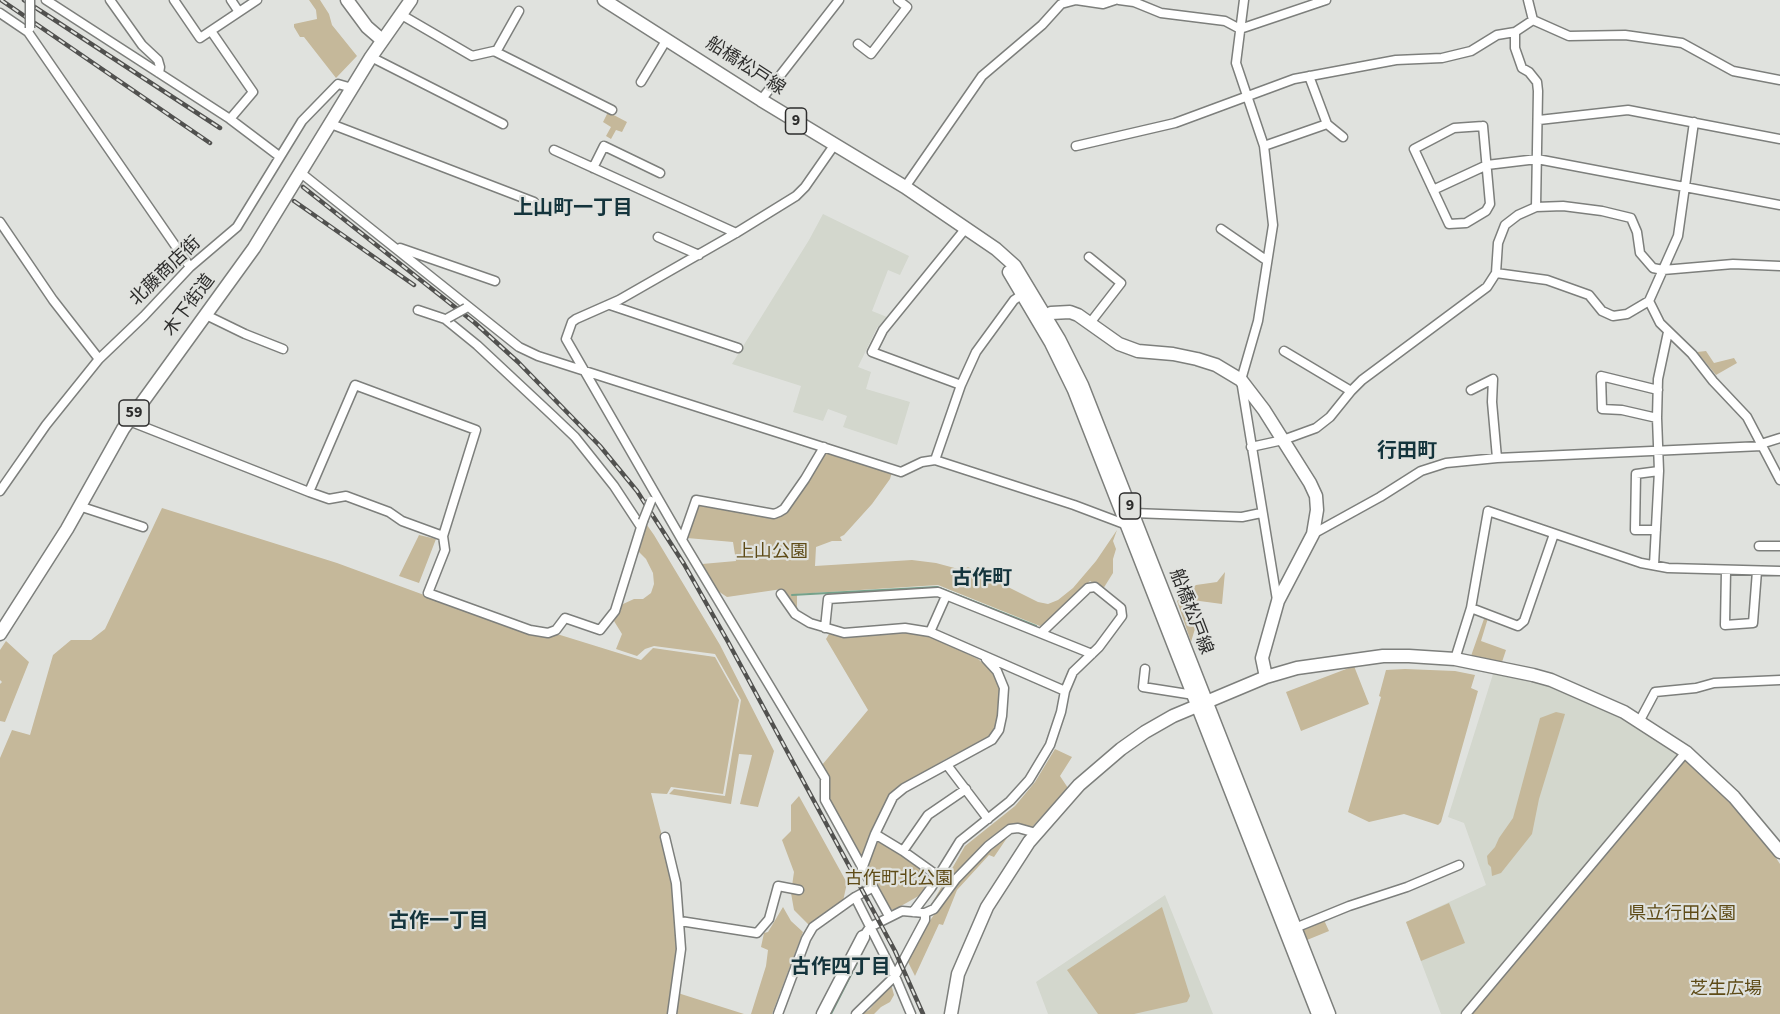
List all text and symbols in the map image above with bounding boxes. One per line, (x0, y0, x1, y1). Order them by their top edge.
street label: 船橋松戸線 (701, 33, 789, 101)
road number: 9 (786, 108, 806, 134)
district label: 上山町一丁目 (513, 198, 633, 222)
street label: 北藤商店街 (126, 233, 206, 311)
street label: 木下街道 (160, 271, 220, 341)
road number: 59 (119, 400, 149, 426)
district label: 行田町 (1377, 441, 1437, 465)
road number: 9 (1120, 493, 1140, 519)
park label: 上山公園 (736, 542, 808, 564)
street label: 船橋松戸線 (1164, 566, 1216, 658)
district label: 古作町 (952, 568, 1012, 592)
park label: 古作町北公園 (845, 869, 953, 891)
park label: 県立行田公園 (1628, 904, 1736, 926)
district label: 古作一丁目 (389, 911, 489, 935)
district label: 古作四丁目 (791, 957, 891, 981)
park label: 芝生広場 (1690, 979, 1762, 1001)

